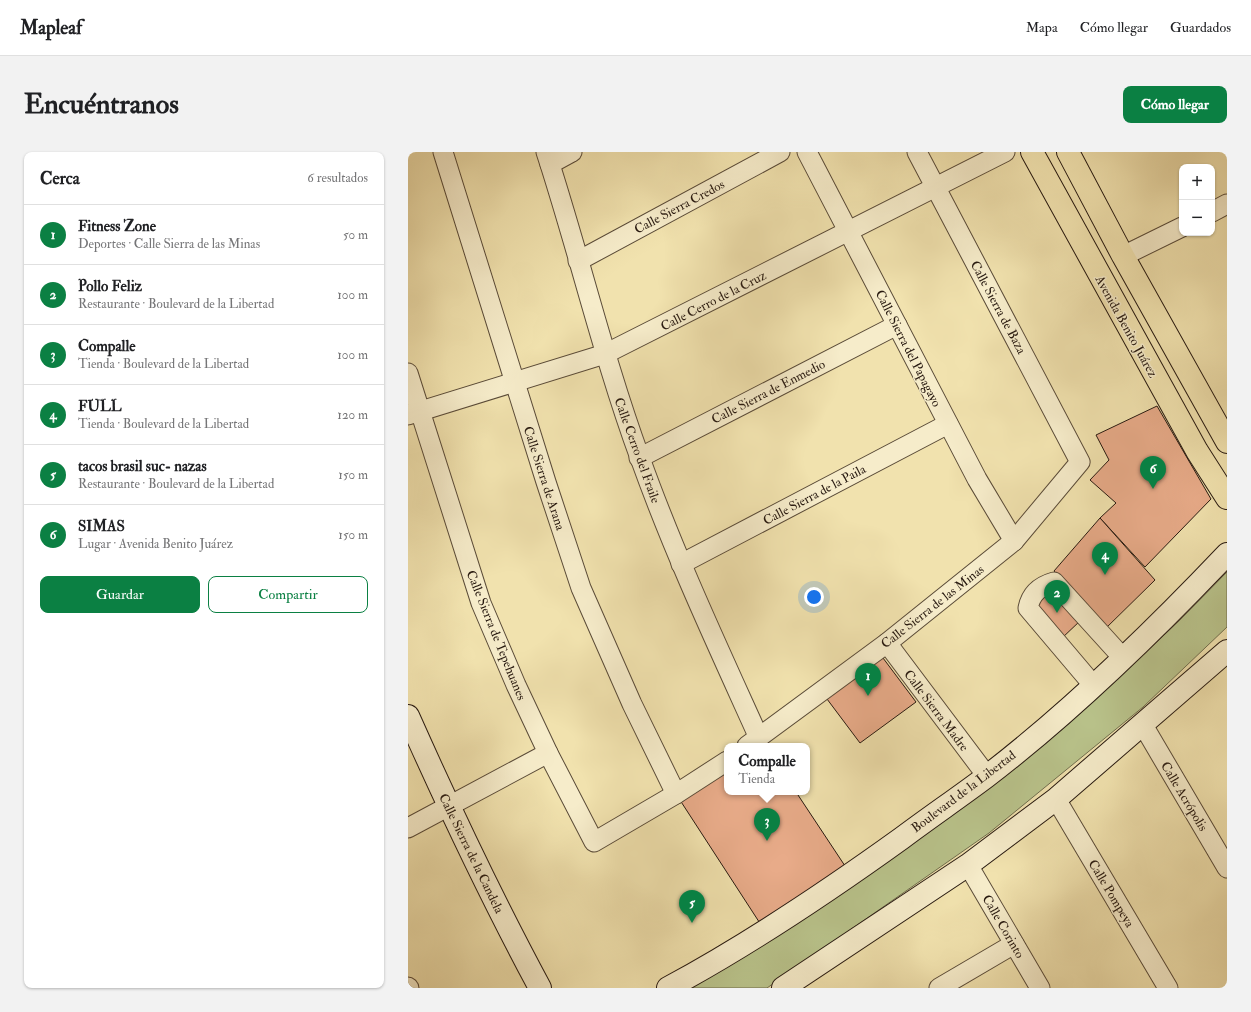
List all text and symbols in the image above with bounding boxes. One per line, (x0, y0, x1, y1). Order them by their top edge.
text: Mapleaf (20, 16, 82, 40)
text: Mapa (1026, 19, 1058, 36)
text: Cómo llegar (1080, 19, 1148, 36)
text: Guardados (1170, 19, 1231, 36)
button: Cómo llegar (1123, 86, 1227, 123)
text: Encuéntranos (24, 87, 179, 122)
map controls (1179, 164, 1215, 236)
button: + (1179, 164, 1215, 200)
text: Cerca (40, 168, 80, 189)
text: 6 resultados (307, 170, 368, 186)
street label: Calle Sierra Credos (632, 176, 728, 237)
button: − (1179, 200, 1215, 236)
text: Fitness Zone (78, 217, 156, 236)
text: 1 (51, 227, 55, 243)
text: 50 m (343, 227, 368, 243)
text: Deportes · Calle Sierra de las Minas (78, 236, 260, 252)
street label: Calle Sierra de Baza (967, 258, 1030, 357)
street label: Calle Cerro de la Cruz (658, 267, 770, 334)
street label: Avenida Benito Juárez (1091, 272, 1161, 381)
text: Pollo Feliz (78, 277, 142, 296)
text: 2 (50, 287, 56, 303)
text: 100 m (337, 287, 368, 303)
street label: Calle Sierra del Papagayo (871, 287, 945, 410)
text: Restaurante · Boulevard de la Libertad (78, 296, 274, 312)
text: Compalle (78, 337, 135, 356)
text: 3 (51, 347, 56, 363)
text: 100 m (337, 347, 368, 363)
text: Tienda · Boulevard de la Libertad (78, 356, 249, 372)
street label: Calle Sierra de Enmedio (709, 356, 828, 428)
street label: Calle Cerro del Fraile (611, 395, 664, 506)
text: FULL (78, 397, 122, 416)
text: 4 (49, 407, 57, 423)
text: 120 m (337, 407, 368, 423)
text: Tienda · Boulevard de la Libertad (78, 416, 249, 432)
street label: Calle Sierra de Arana (520, 424, 569, 533)
pin: 6 (1140, 456, 1166, 489)
text: tacos brasil suc- nazas (78, 457, 207, 476)
street label: Calle Sierra de la Paila (760, 461, 869, 529)
text: 5 (50, 467, 56, 483)
text: 150 m (338, 467, 368, 483)
text: Restaurante · Boulevard de la Libertad (78, 476, 274, 492)
text: SIMAS (78, 517, 125, 536)
text: 6 (50, 527, 56, 543)
text: 150 m (338, 527, 368, 543)
text: Lugar · Avenida Benito Juárez (78, 536, 233, 552)
pin: 4 (1092, 542, 1118, 575)
street label: Calle Sierra de las Minas (878, 561, 988, 652)
street label: Calle Sierra de Tepehuanes (462, 568, 530, 704)
button: Guardar (40, 576, 200, 613)
button: Compartir (208, 576, 368, 613)
pin: 2 (1044, 580, 1070, 613)
your location (804, 587, 824, 607)
pin: 1 (855, 663, 881, 696)
street label: Calle Sierra Madre (900, 667, 972, 755)
popup (724, 743, 810, 795)
street label: Boulevard de la Libertad (908, 747, 1019, 836)
text: Compalle (738, 752, 796, 771)
street label: Calle Acrópolis (1156, 759, 1211, 835)
text: Tienda (738, 771, 775, 787)
street label: Calle Sierra de la Candela (435, 791, 507, 917)
pin: 3 (754, 808, 780, 841)
street label: Calle Pompeya (1084, 857, 1138, 931)
pin: 5 (679, 890, 705, 923)
street label: Calle Corinto (979, 892, 1028, 961)

